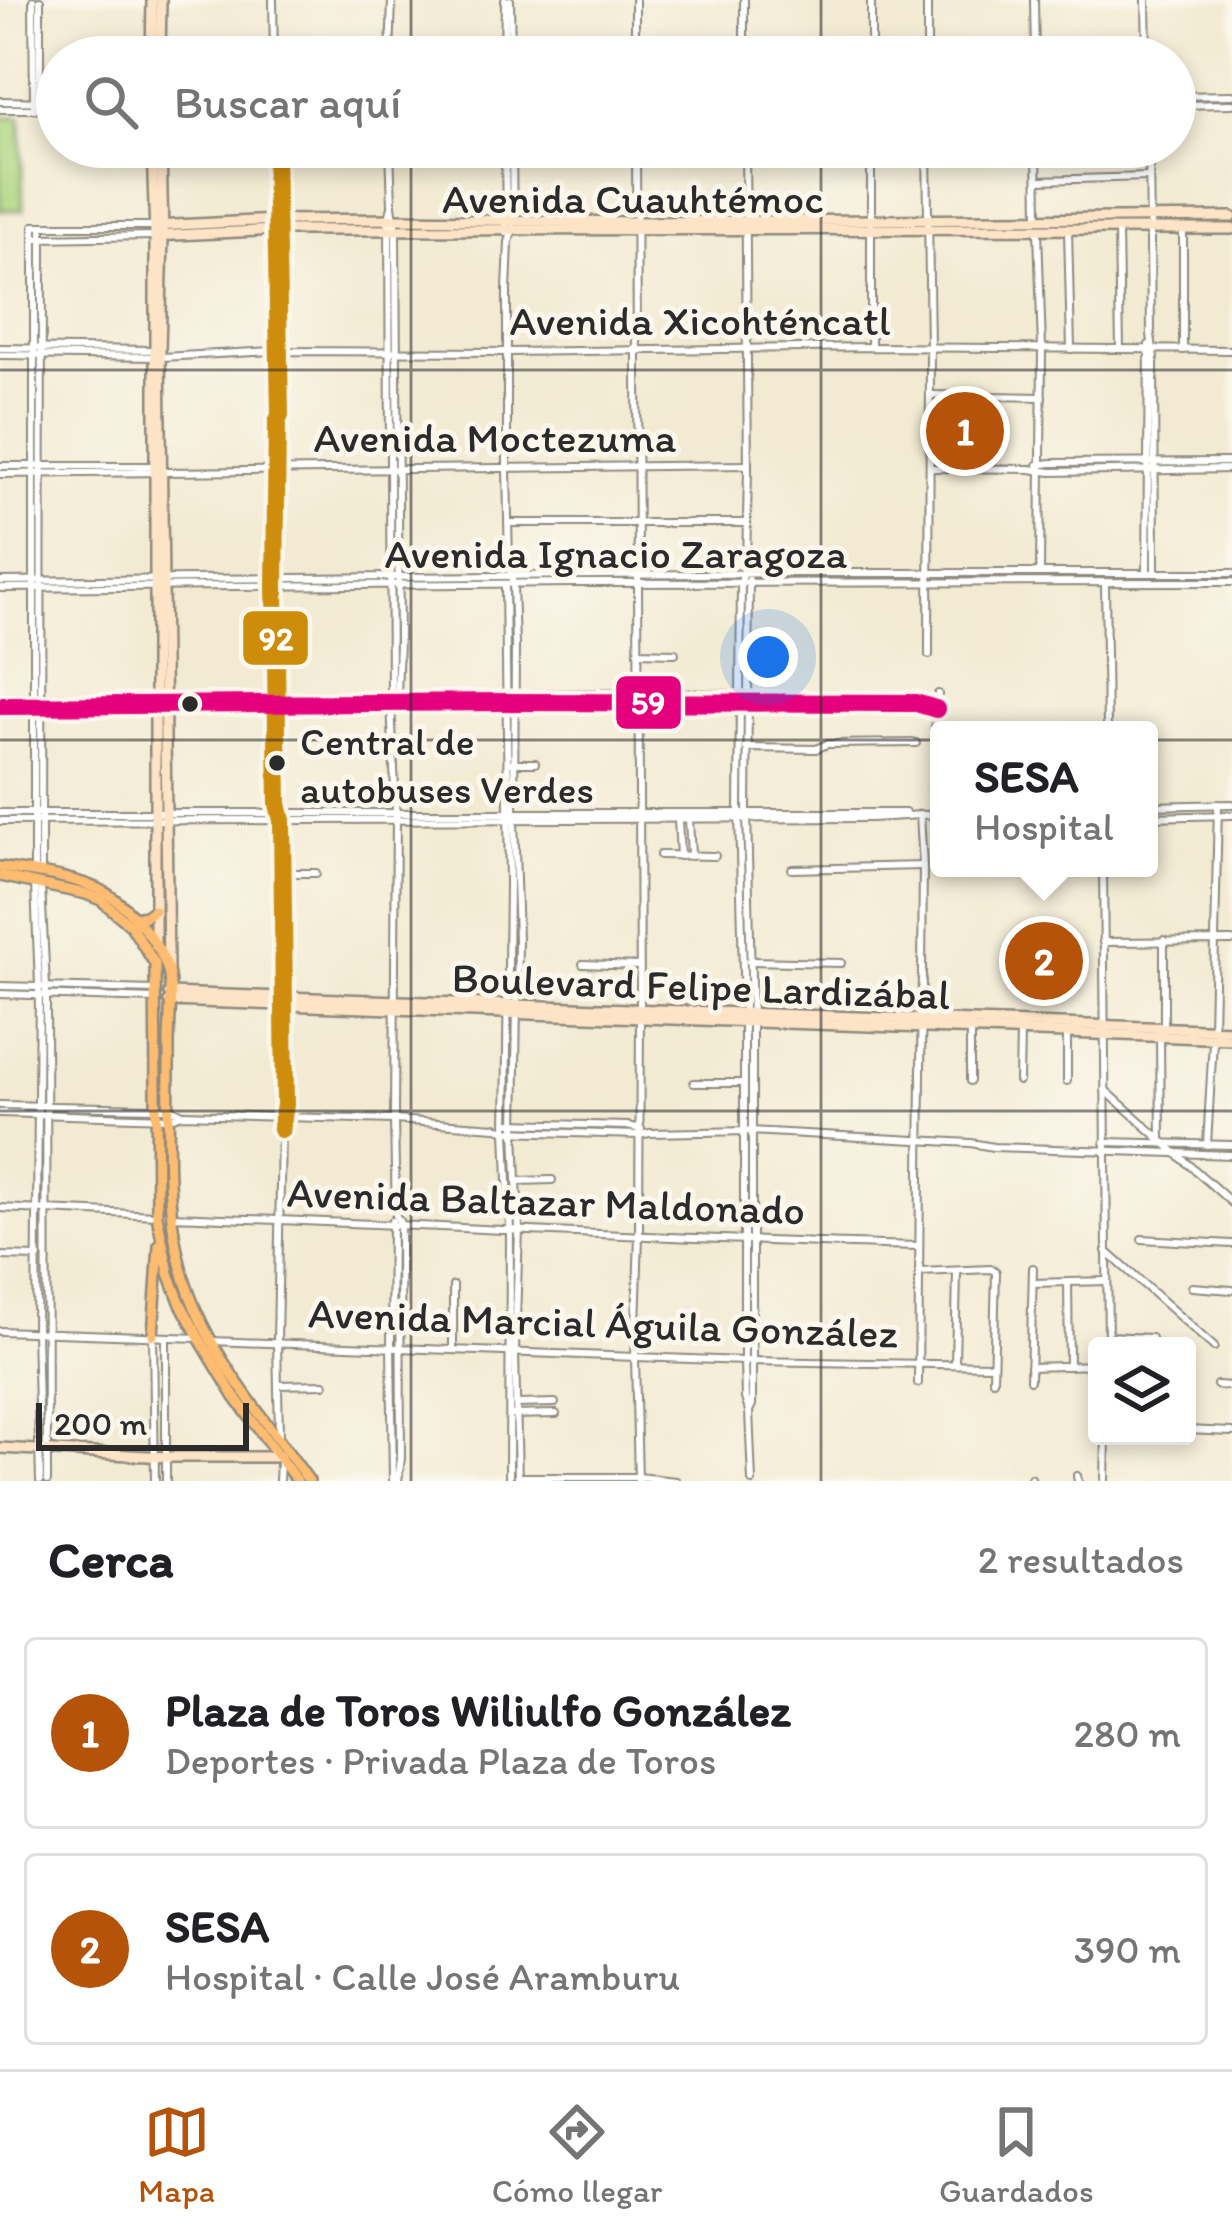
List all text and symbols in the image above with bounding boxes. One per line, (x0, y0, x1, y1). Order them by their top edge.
search box (36, 36, 1196, 168)
icon: search (78, 69, 144, 135)
text: Buscar aquí (174, 75, 401, 129)
street label: Avenida Cuauhtémoc (442, 173, 824, 224)
street label: Avenida Xicohténcatl (509, 295, 891, 346)
pin: 1 (926, 386, 1004, 476)
street label: Avenida Moctezuma (314, 412, 677, 463)
street label: Avenida Ignacio Zaragoza (385, 528, 848, 579)
line badge: 92 (241, 609, 310, 667)
text: 92 (259, 619, 294, 658)
your location (738, 627, 798, 687)
line badge: 59 (614, 674, 683, 731)
text: 59 (631, 683, 665, 722)
unlabelled marker (179, 693, 201, 715)
place label: Central de autobuses Verdes (300, 718, 594, 813)
popup (930, 721, 1158, 877)
text: SESA (974, 749, 1079, 803)
marker: Central de autobuses Verdes (266, 752, 288, 774)
text: Hospital (974, 803, 1114, 850)
pin: 2 (1005, 916, 1083, 1006)
street label: Boulevard Felipe Lardizábal (451, 952, 951, 1020)
street label: Avenida Baltazar Maldonado (286, 1166, 806, 1236)
street label: Avenida Marcial Águila González (307, 1287, 899, 1359)
map controls (1088, 1337, 1196, 1445)
button: layers (1088, 1337, 1196, 1445)
scale bar (36, 1397, 249, 1450)
text: 200 m (54, 1404, 147, 1443)
text: Cerca (48, 1529, 174, 1590)
text: 2 resultados (978, 1536, 1184, 1583)
text: Plaza de Toros Wiliulfo González (165, 1683, 791, 1737)
text: 1 (81, 1710, 99, 1757)
text: 280 m (1074, 1710, 1181, 1757)
text: Deportes · Privada Plaza de Toros (165, 1737, 716, 1784)
text: SESA (165, 1899, 269, 1953)
text: 2 (80, 1926, 100, 1973)
text: 390 m (1074, 1926, 1181, 1973)
text: Hospital · Calle José Aramburu (165, 1953, 680, 2000)
tab: Mapa (138, 2099, 215, 2210)
tab: Cómo llegar (492, 2099, 663, 2210)
tab: Guardados (939, 2099, 1094, 2210)

